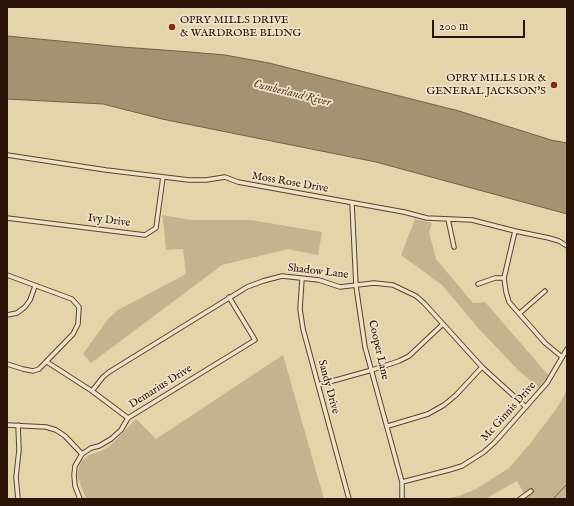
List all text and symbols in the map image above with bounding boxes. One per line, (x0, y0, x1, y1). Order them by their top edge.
scale bar (434, 12, 527, 38)
place label: OPRY MILLS DRIVE & WARDROBE BLDNG (180, 14, 301, 40)
text: 200 m (439, 19, 468, 34)
marker: OPRY MILLS DRIVE & WARDROBE BLDNG (167, 22, 177, 32)
place label: OPRY MILLS DR & GENERAL JACKSON'S (426, 72, 546, 98)
water label: Cumberland River (252, 77, 332, 111)
marker: OPRY MILLS DR & GENERAL JACKSON'S (549, 80, 559, 90)
street label: Moss Rose Drive (251, 170, 329, 196)
street label: Ivy Drive (87, 212, 131, 230)
street label: Shadow Lane (287, 262, 349, 282)
street label: Cooper Lane (365, 319, 391, 381)
street label: Sandy Drive (314, 358, 342, 416)
street label: Demarius Drive (127, 362, 195, 412)
street label: Mc Ginnis Drive (479, 379, 539, 445)

